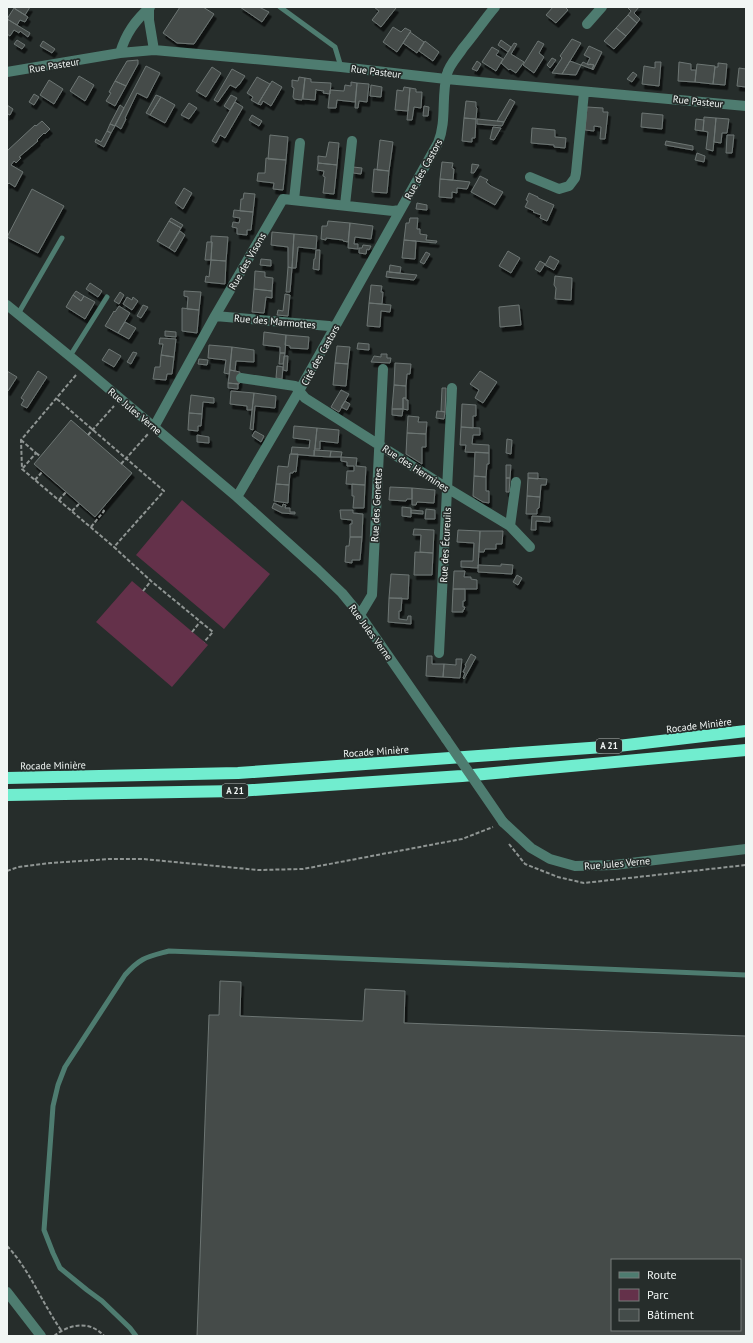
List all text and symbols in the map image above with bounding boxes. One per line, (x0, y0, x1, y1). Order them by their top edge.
street label: Rue Pasteur (28, 55, 81, 76)
street label: Rue Pasteur (350, 62, 402, 81)
street label: Rue Pasteur (672, 92, 724, 111)
street label: Rue des Castors (401, 137, 445, 202)
street label: Rue des Visons (226, 230, 269, 292)
street label: Rue des Marmottes (234, 311, 316, 332)
street label: Cité des Castors (298, 322, 343, 388)
street label: Rue Jules Verne (105, 385, 164, 438)
street label: Rue des Hermines (380, 442, 452, 495)
street label: Rue des Genettes (368, 468, 385, 542)
street label: Rue des Écureuils (437, 507, 454, 583)
street label: Rue Jules Verne (346, 602, 395, 663)
street label: Rocade Minière (666, 715, 732, 736)
road number: A 21 (596, 739, 622, 753)
street label: Rocade Minière (343, 743, 409, 760)
street label: Rocade Minière (20, 758, 86, 773)
road number: A 21 (222, 784, 248, 798)
street label: Rue Jules Verne (584, 854, 650, 873)
legend (611, 1259, 741, 1331)
text: Route (647, 1267, 677, 1282)
text: Parc (647, 1287, 669, 1302)
text: Bâtiment (647, 1307, 694, 1322)

